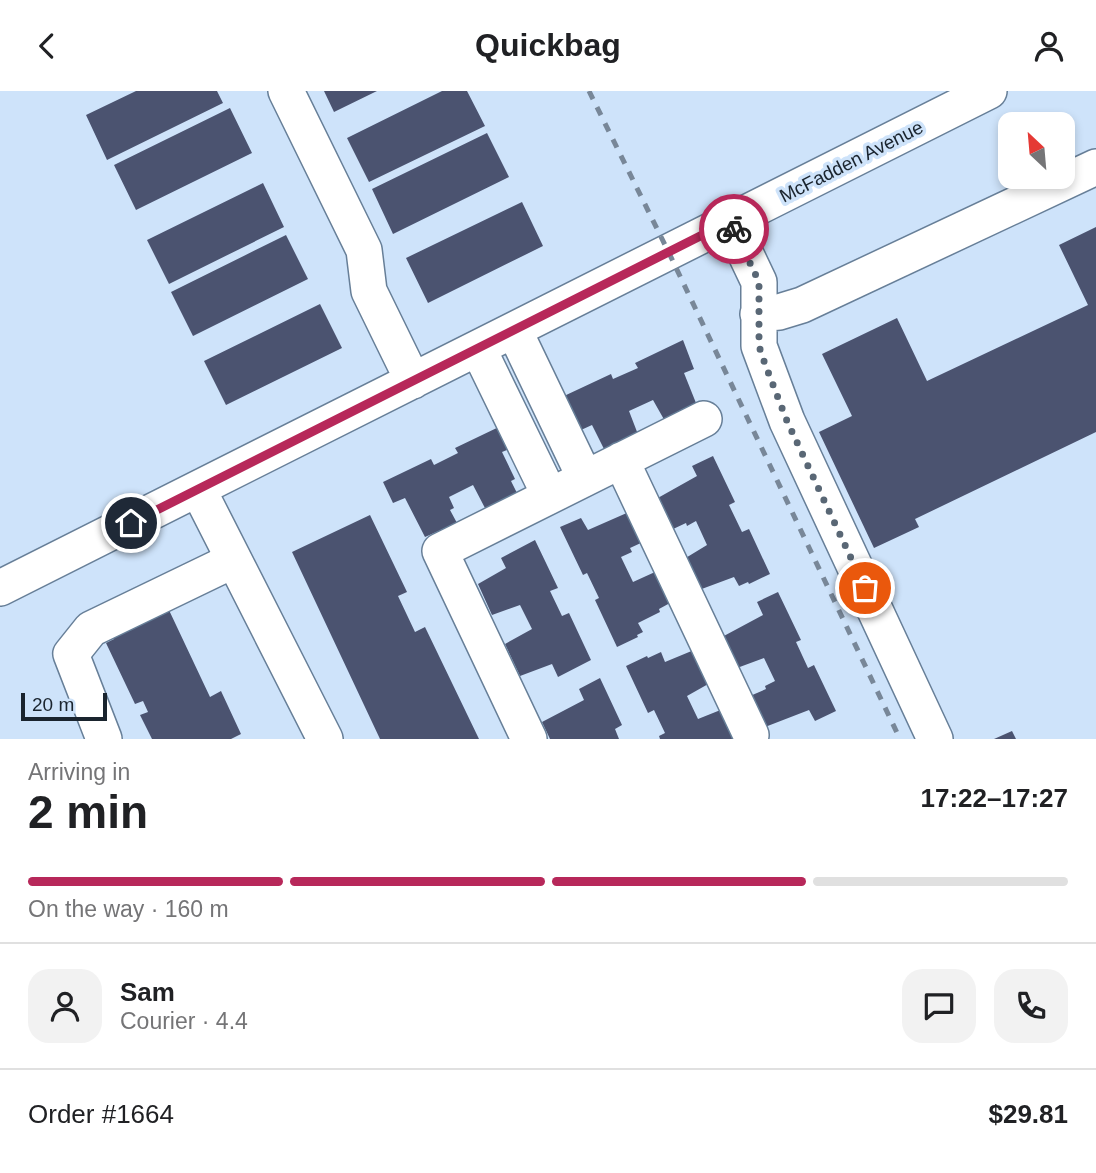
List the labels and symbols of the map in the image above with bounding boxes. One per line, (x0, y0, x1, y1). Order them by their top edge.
north arrow (998, 112, 1074, 189)
street label: McFadden Avenue (776, 116, 926, 207)
courier (699, 194, 769, 264)
pin (101, 493, 161, 553)
pin (835, 558, 895, 618)
scale bar (21, 690, 107, 722)

